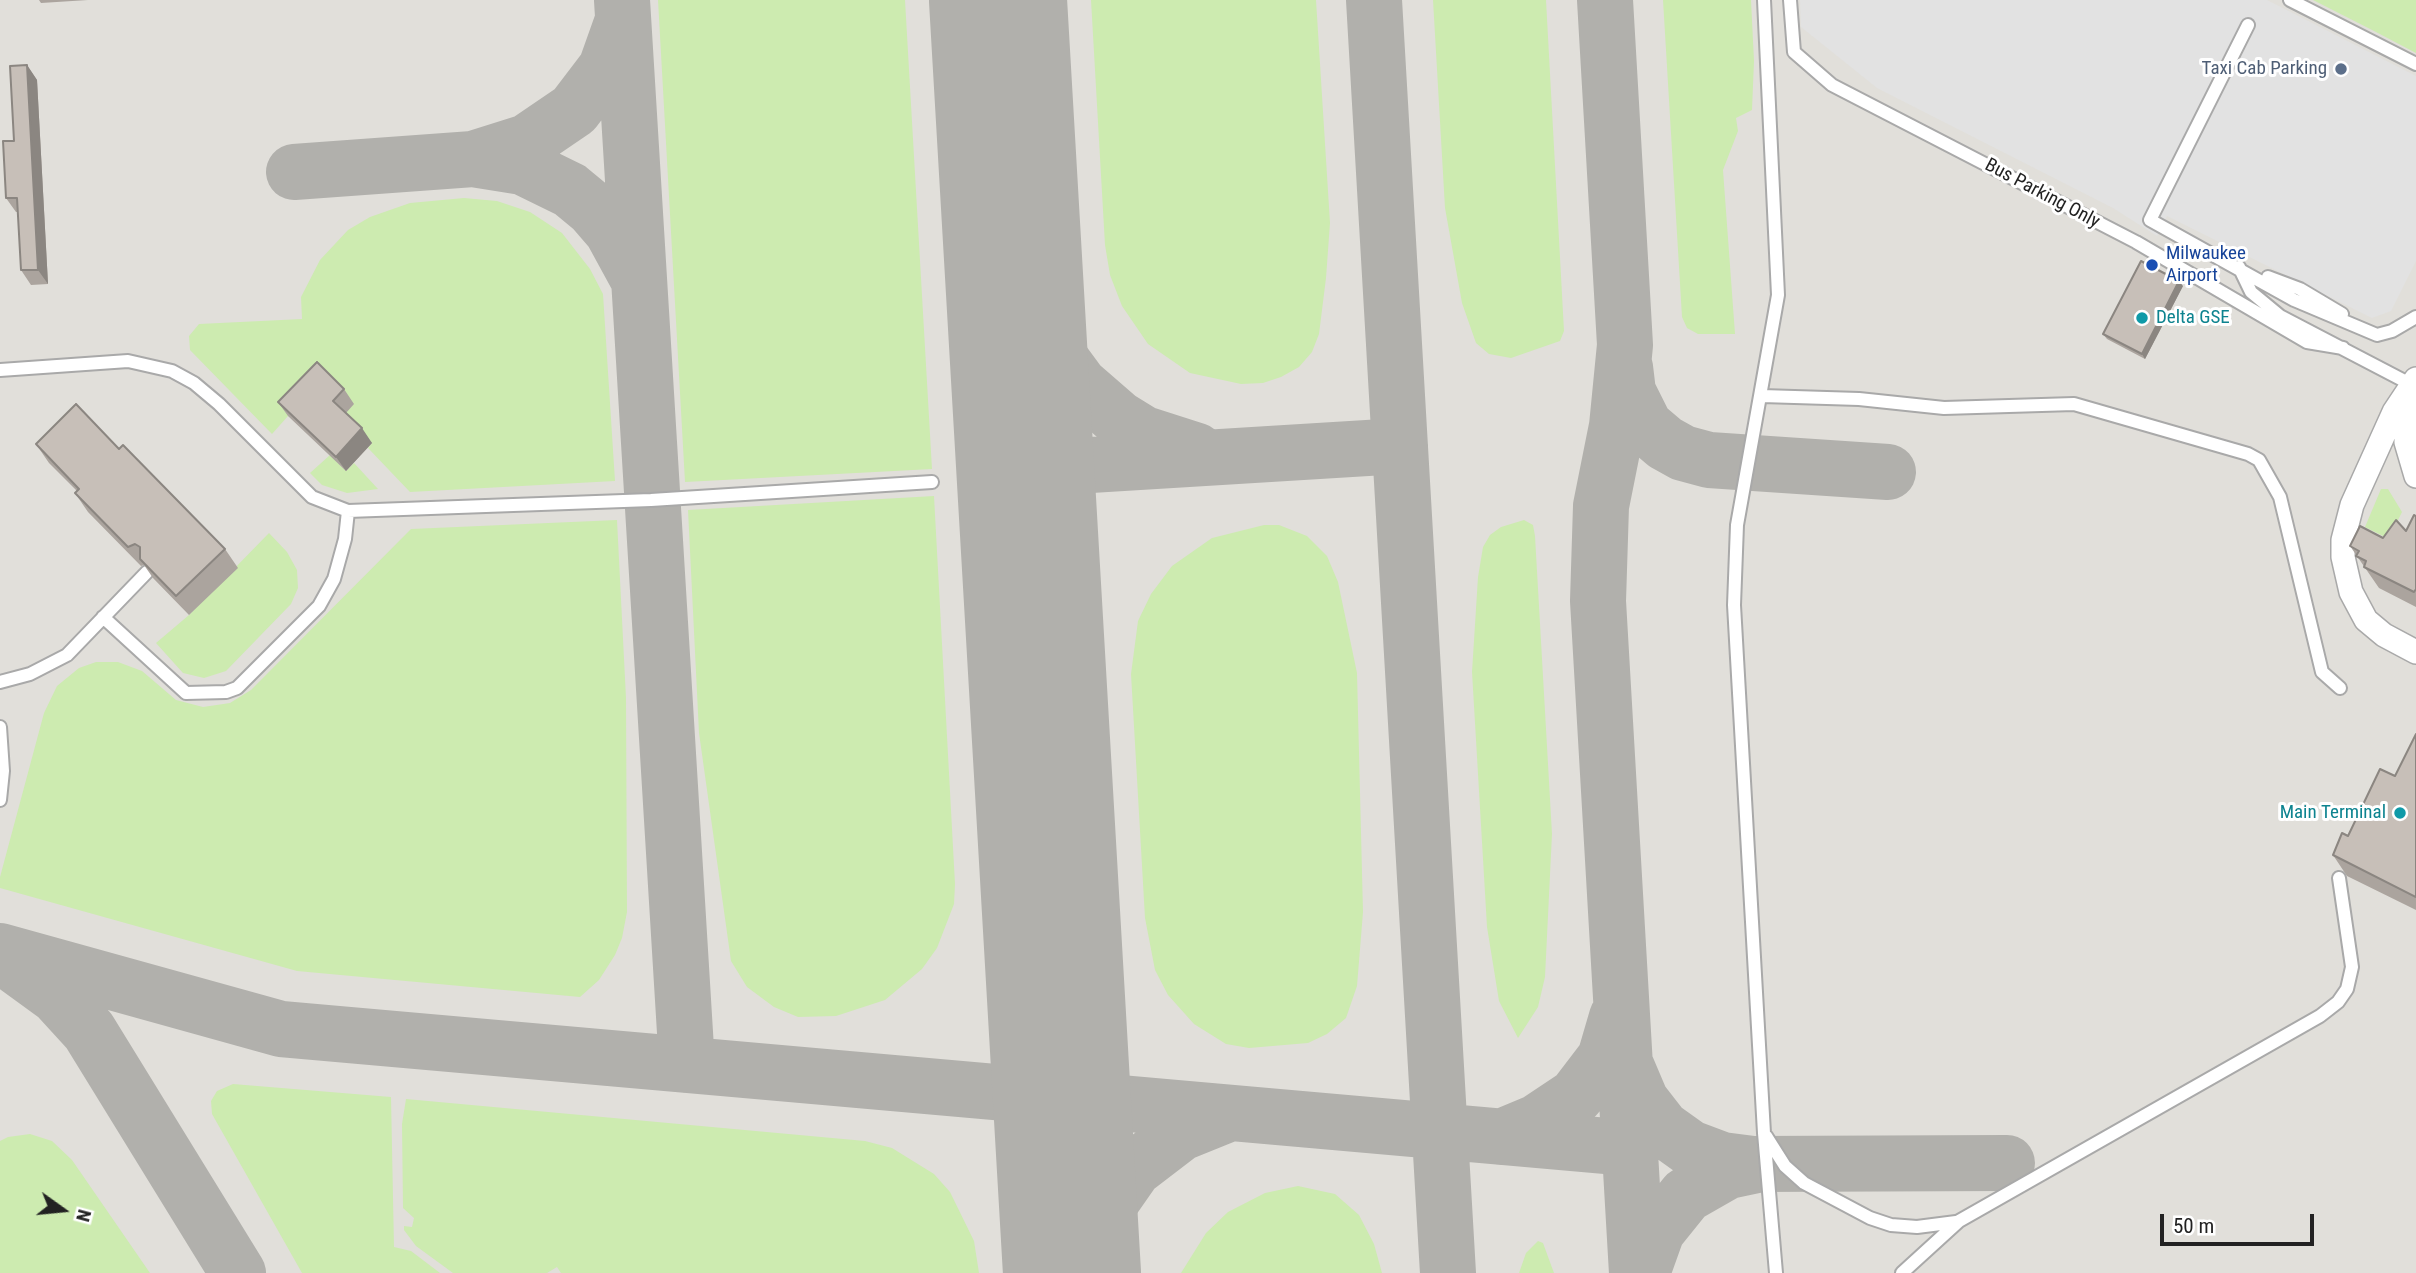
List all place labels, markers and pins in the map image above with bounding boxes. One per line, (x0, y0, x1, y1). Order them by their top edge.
place label: Taxi Cab Parking (2202, 58, 2327, 80)
marker: Taxi Cab Parking (2333, 61, 2349, 77)
place label: Milwaukee Airport (2166, 243, 2246, 287)
marker: Milwaukee Airport (2144, 257, 2160, 273)
place label: Delta GSE (2156, 307, 2230, 329)
marker: Delta GSE (2134, 310, 2150, 326)
place label: Main Terminal (2280, 802, 2386, 824)
marker: Main Terminal (2392, 805, 2408, 821)

